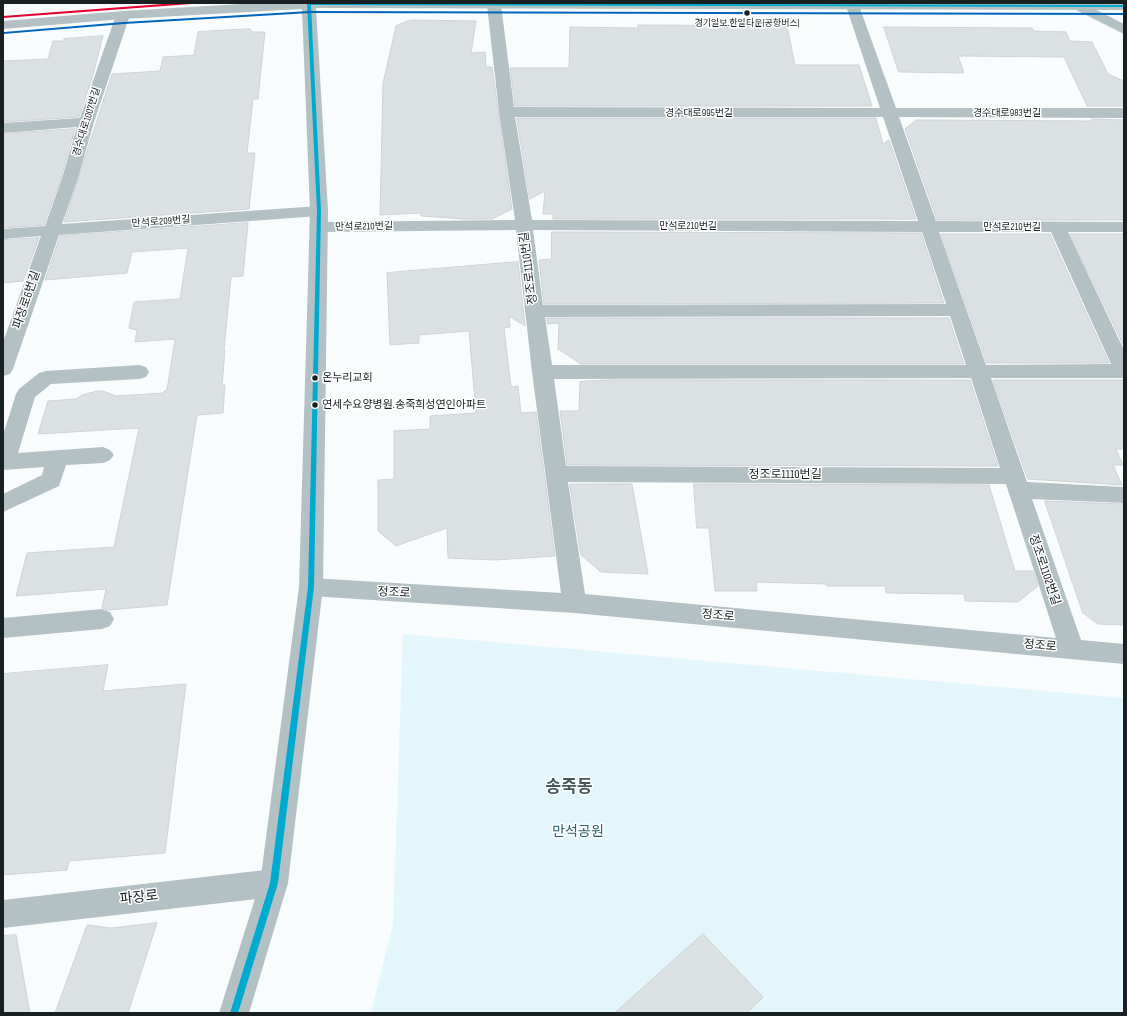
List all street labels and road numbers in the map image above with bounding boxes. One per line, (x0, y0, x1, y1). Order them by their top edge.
street label: 경수대로1007번길 (71, 86, 103, 158)
street label: 경수대로995번길 (665, 107, 733, 119)
street label: 경수대로983번길 (973, 107, 1041, 119)
street label: 만석로209번길 (131, 214, 191, 230)
street label: 만석로210번길 (335, 220, 393, 234)
street label: 만석로210번길 (659, 220, 717, 232)
street label: 만석로210번길 (983, 221, 1041, 233)
street label: 정조로1110번길 (517, 231, 541, 305)
street label: 파장로6번길 (10, 269, 44, 331)
street label: 정조로1110번길 (748, 468, 822, 482)
street label: 정조로1102번길 (1025, 533, 1063, 607)
street label: 정조로 (377, 585, 411, 601)
street label: 정조로 (701, 607, 735, 625)
street label: 정조로 (1023, 637, 1057, 655)
street label: 파장로 (119, 888, 159, 908)

